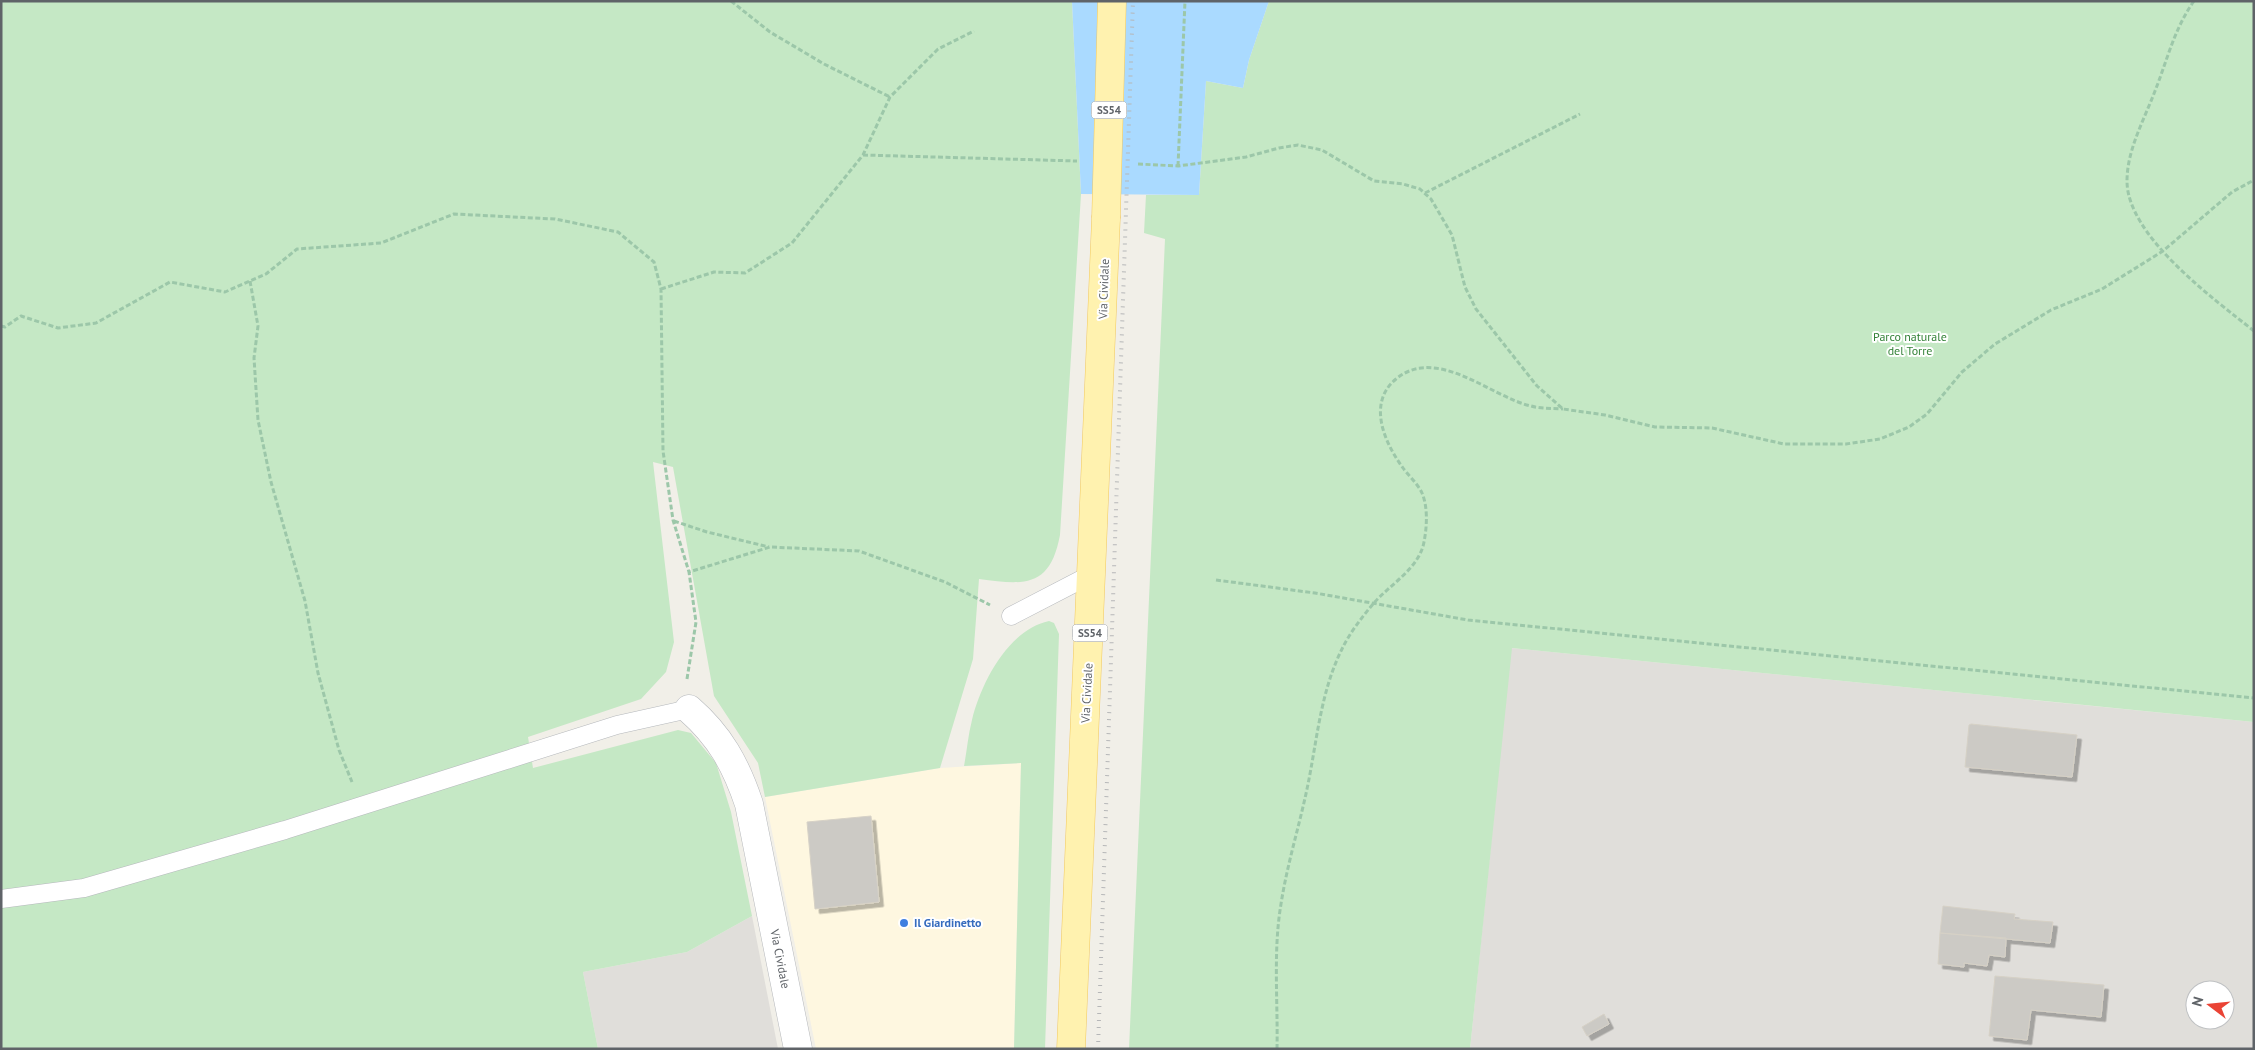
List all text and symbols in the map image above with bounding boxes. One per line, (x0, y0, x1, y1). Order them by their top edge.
road number: SS54 (1092, 102, 1126, 118)
street label: Via Cividale (1095, 259, 1112, 320)
park label: Parco naturale del Torre (1873, 329, 1947, 358)
road number: SS54 (1072, 624, 1108, 641)
street label: Via Cividale (1077, 662, 1096, 724)
place label: Il Giardinetto (914, 915, 982, 930)
marker: Il Giardinetto (898, 917, 910, 929)
street label: Via Cividale (767, 927, 794, 990)
north arrow (2185, 980, 2235, 1030)
text: N (2188, 995, 2207, 1008)

